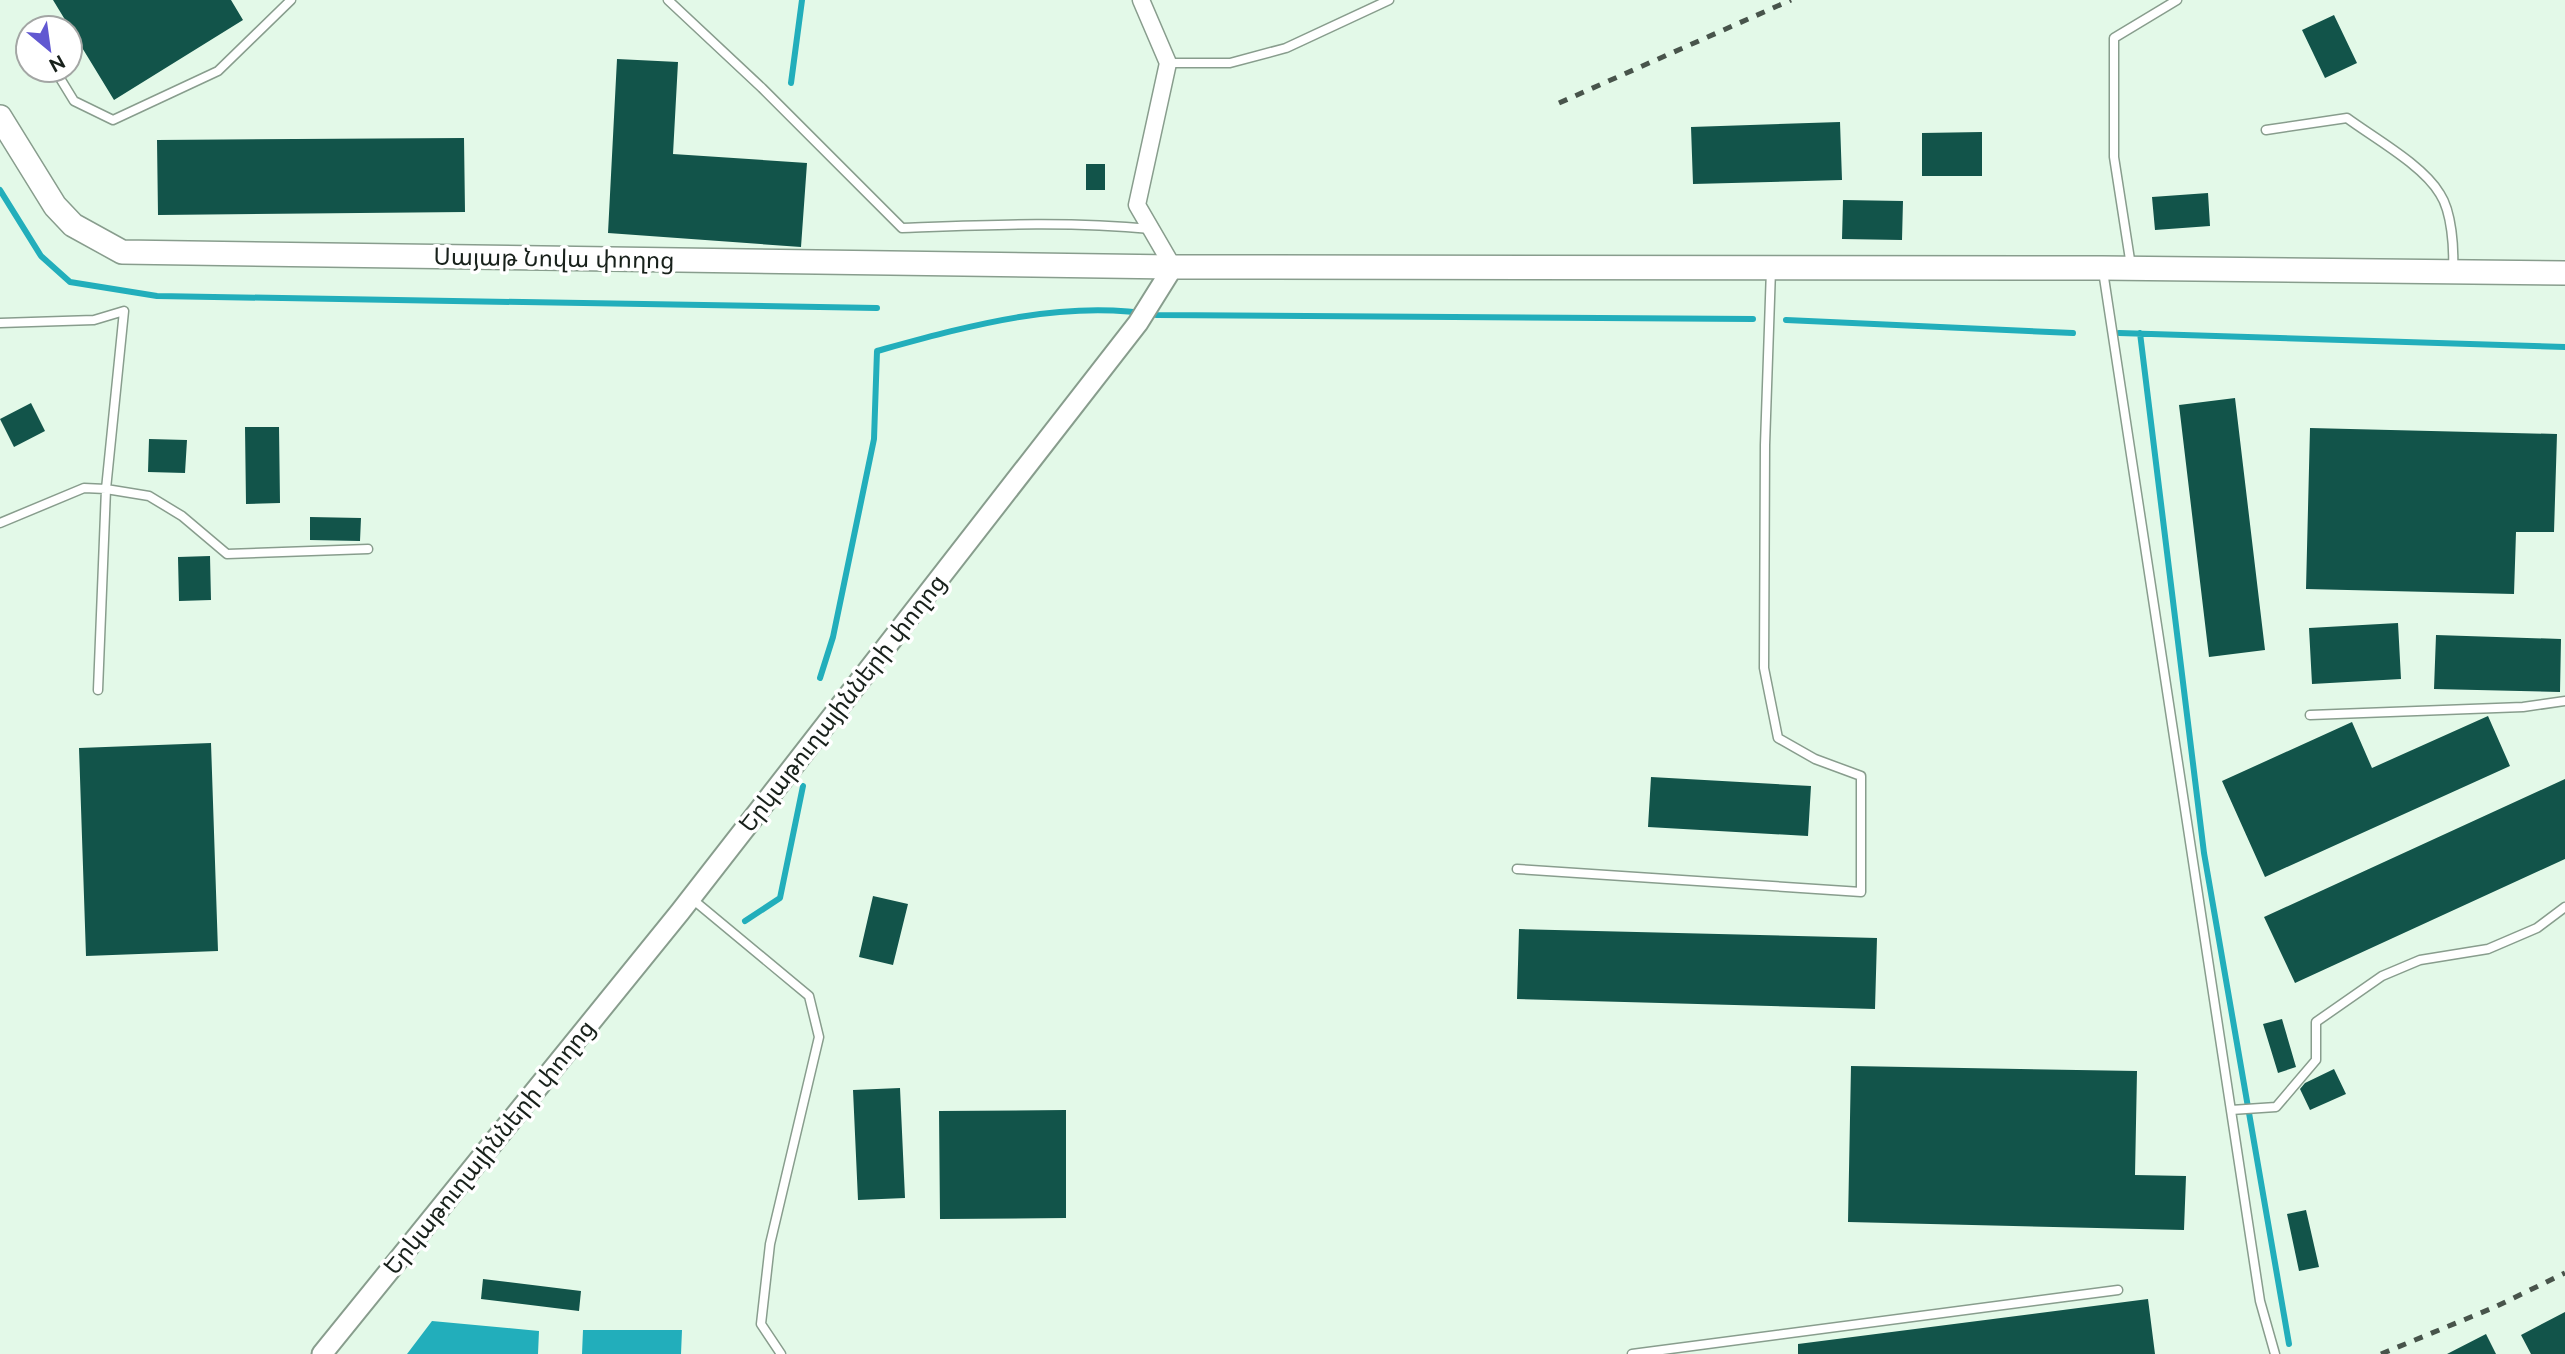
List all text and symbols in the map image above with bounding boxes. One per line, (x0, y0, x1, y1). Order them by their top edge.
north arrow (14, 14, 84, 84)
text: N (46, 51, 69, 77)
street label: Սայաթ Նովա փողոց (433, 241, 675, 275)
street label: Երկաթուղայինների փողոց (732, 568, 952, 838)
street label: Երկաթուղայինների փողոց (377, 1014, 601, 1280)

